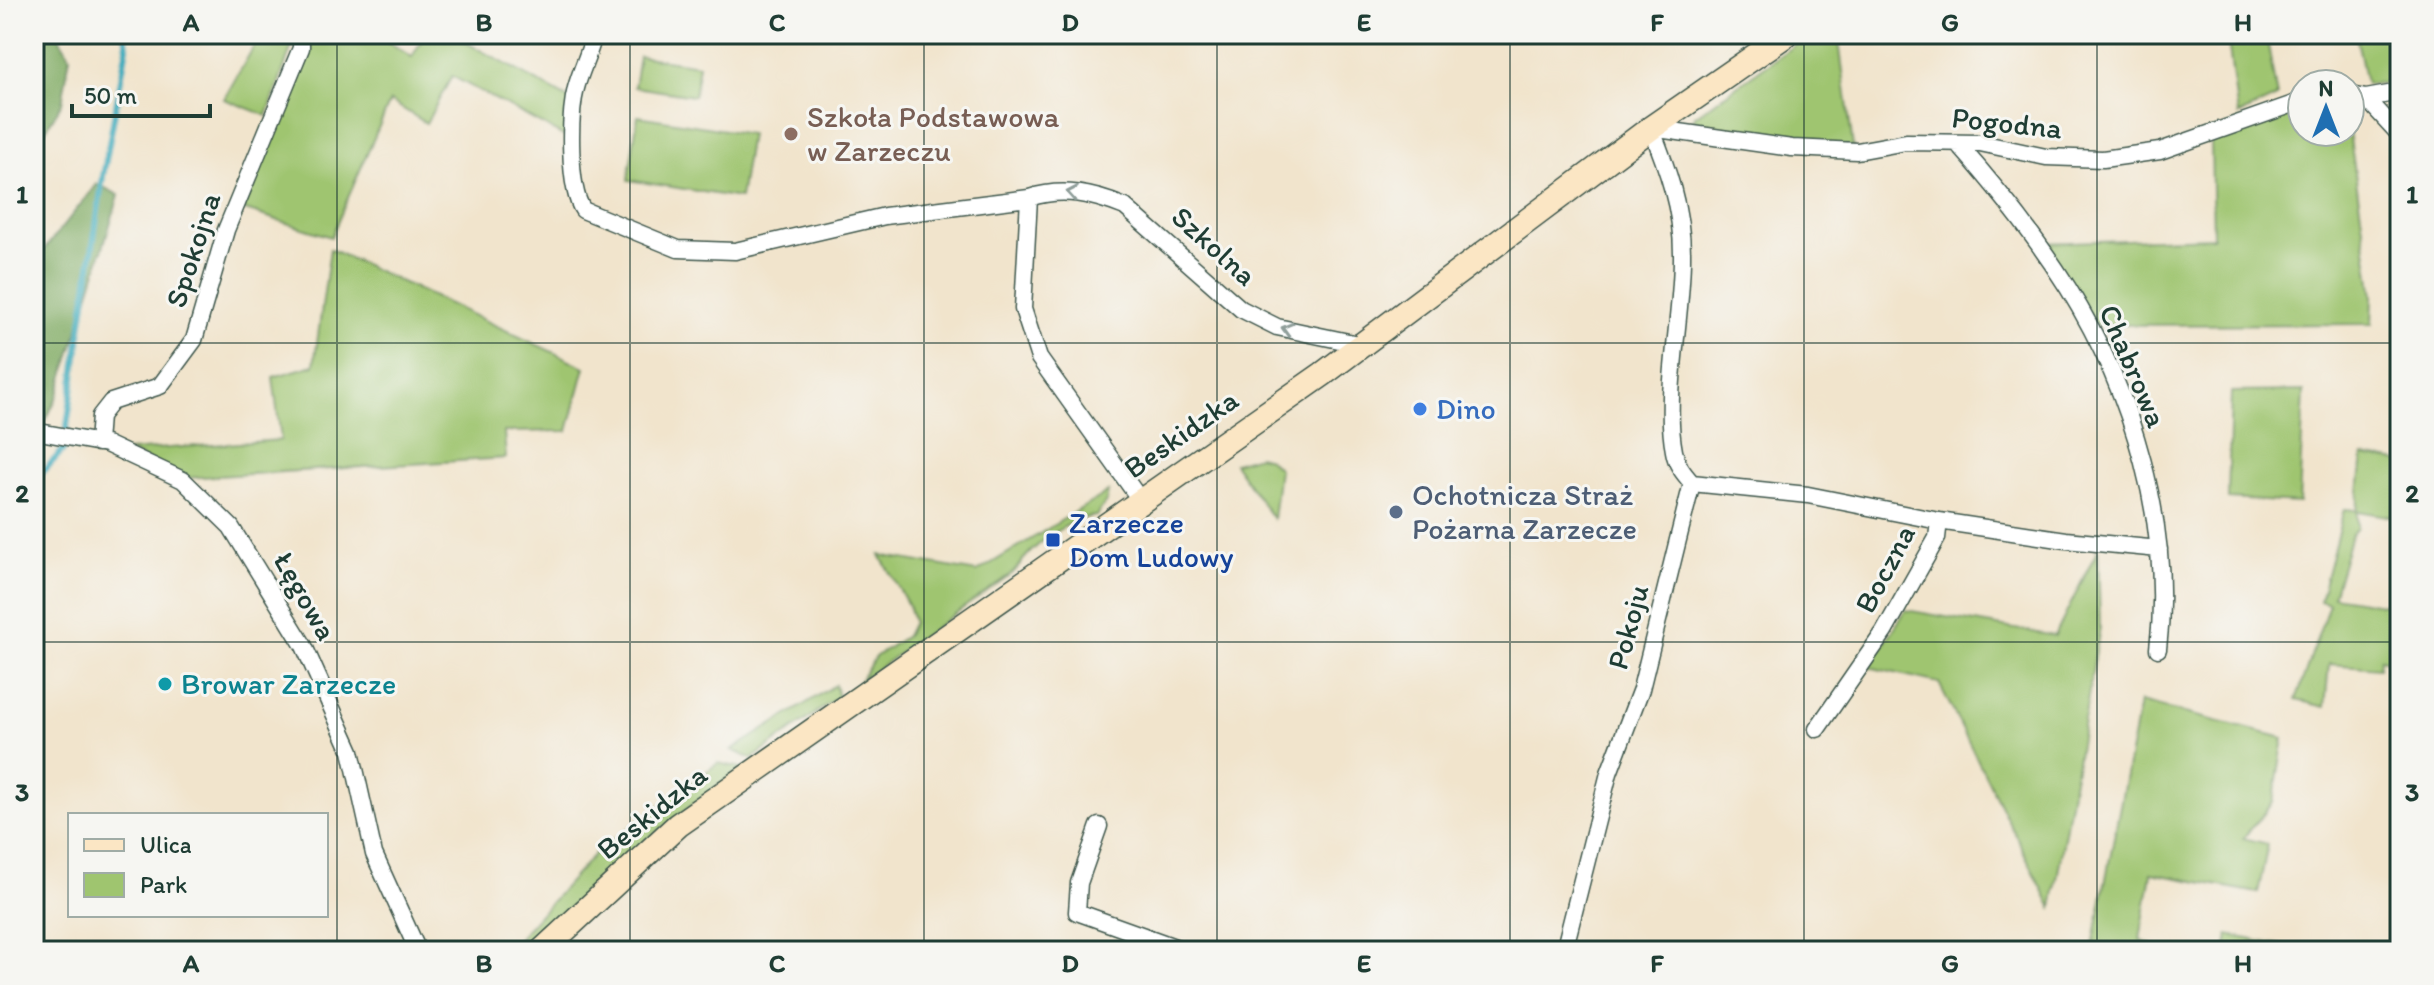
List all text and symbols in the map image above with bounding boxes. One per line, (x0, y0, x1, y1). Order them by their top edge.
text: A (182, 6, 200, 38)
text: B (476, 6, 493, 38)
text: C (769, 6, 786, 38)
text: D (1061, 6, 1079, 38)
text: E (1357, 6, 1371, 38)
text: F (1650, 6, 1664, 38)
text: G (1941, 6, 1959, 38)
text: H (2234, 6, 2252, 38)
scale bar (72, 68, 210, 118)
north arrow (2286, 68, 2366, 148)
text: N (2319, 75, 2333, 102)
text: 50 m (84, 81, 137, 110)
place label: Szkoła Podstawowa w Zarzeczu (807, 98, 1060, 169)
street label: Pogodna (1950, 98, 2065, 147)
marker: Szkoła Podstawowa w Zarzeczu (782, 125, 800, 143)
text: 1 (16, 178, 28, 210)
text: 1 (2406, 178, 2418, 210)
one-way arrow (1065, 185, 1079, 202)
street label: Spokojna (157, 187, 229, 312)
street label: Szkolna (1164, 198, 1265, 294)
street label: Chabrowa (2091, 299, 2176, 433)
one-way arrow (1281, 322, 1294, 338)
street label: Beskidzka (1116, 381, 1245, 486)
place label: Dino (1436, 390, 1496, 427)
marker: Dino (1411, 400, 1429, 418)
place label: Ochotnicza Straż Pożarna Zarzecze (1412, 476, 1637, 547)
text: 2 (15, 477, 29, 509)
text: 2 (2405, 477, 2419, 509)
marker: Ochotnicza Straż Pożarna Zarzecze (1387, 503, 1405, 521)
place label: Zarzecze Dom Ludowy (1069, 504, 1234, 575)
street label: Boczna (1846, 518, 1923, 619)
marker: Zarzecze Dom Ludowy (1044, 531, 1062, 549)
street label: Łęgowa (265, 545, 346, 647)
street label: Pokoju (1598, 580, 1657, 673)
place label: Browar Zarzecze (181, 665, 396, 702)
marker: Browar Zarzecze (156, 675, 174, 693)
street label: Beskidzka (589, 756, 715, 867)
text: 3 (15, 776, 29, 808)
text: 3 (2405, 776, 2419, 808)
legend (68, 813, 328, 917)
text: Ulica (140, 830, 192, 859)
text: Park (140, 870, 187, 899)
text: A (182, 947, 200, 979)
text: B (476, 947, 493, 979)
text: C (769, 947, 786, 979)
text: D (1061, 947, 1079, 979)
text: E (1357, 947, 1371, 979)
text: F (1650, 947, 1664, 979)
text: G (1941, 947, 1959, 979)
text: H (2234, 947, 2252, 979)

